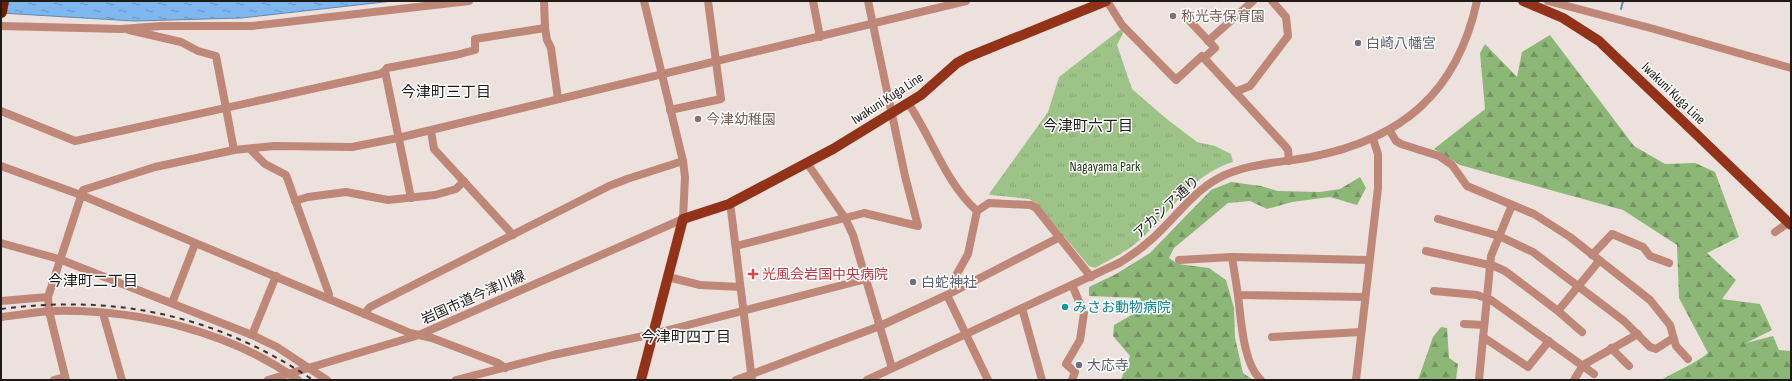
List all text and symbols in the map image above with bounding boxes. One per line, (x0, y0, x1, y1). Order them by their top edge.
place label: 称光寺保育園 (1181, 8, 1265, 25)
marker: 称光寺保育園 (1168, 11, 1178, 21)
place label: 白崎八幡宮 (1366, 35, 1436, 52)
marker: 白崎八幡宮 (1353, 38, 1363, 48)
street label: Iwakuni Kuga Line (1638, 59, 1709, 128)
street label: Iwakuni Kuga Line (848, 69, 926, 128)
district label: 今津町三丁目 (401, 83, 491, 102)
place label: 今津幼稚園 (706, 111, 776, 128)
marker: 今津幼稚園 (693, 114, 703, 124)
district label: 今津町六丁目 (1043, 117, 1133, 136)
park label: Nagayama Park (1070, 158, 1141, 175)
street label: アカシア通り (1130, 173, 1203, 242)
place label: 光風会岩国中央病院 (762, 266, 888, 283)
street label: 岩国市道今津川線 (419, 267, 528, 328)
marker: 光風会岩国中央病院 (747, 268, 759, 280)
district label: 今津町二丁目 (48, 272, 138, 291)
place label: 白蛇神社 (921, 274, 977, 291)
marker: 白蛇神社 (908, 277, 918, 287)
place label: みさお動物病院 (1073, 299, 1171, 316)
marker: みさお動物病院 (1060, 302, 1070, 312)
district label: 今津町四丁目 (641, 328, 731, 347)
place label: 大応寺 (1087, 357, 1129, 374)
marker: 大応寺 (1074, 360, 1084, 370)

